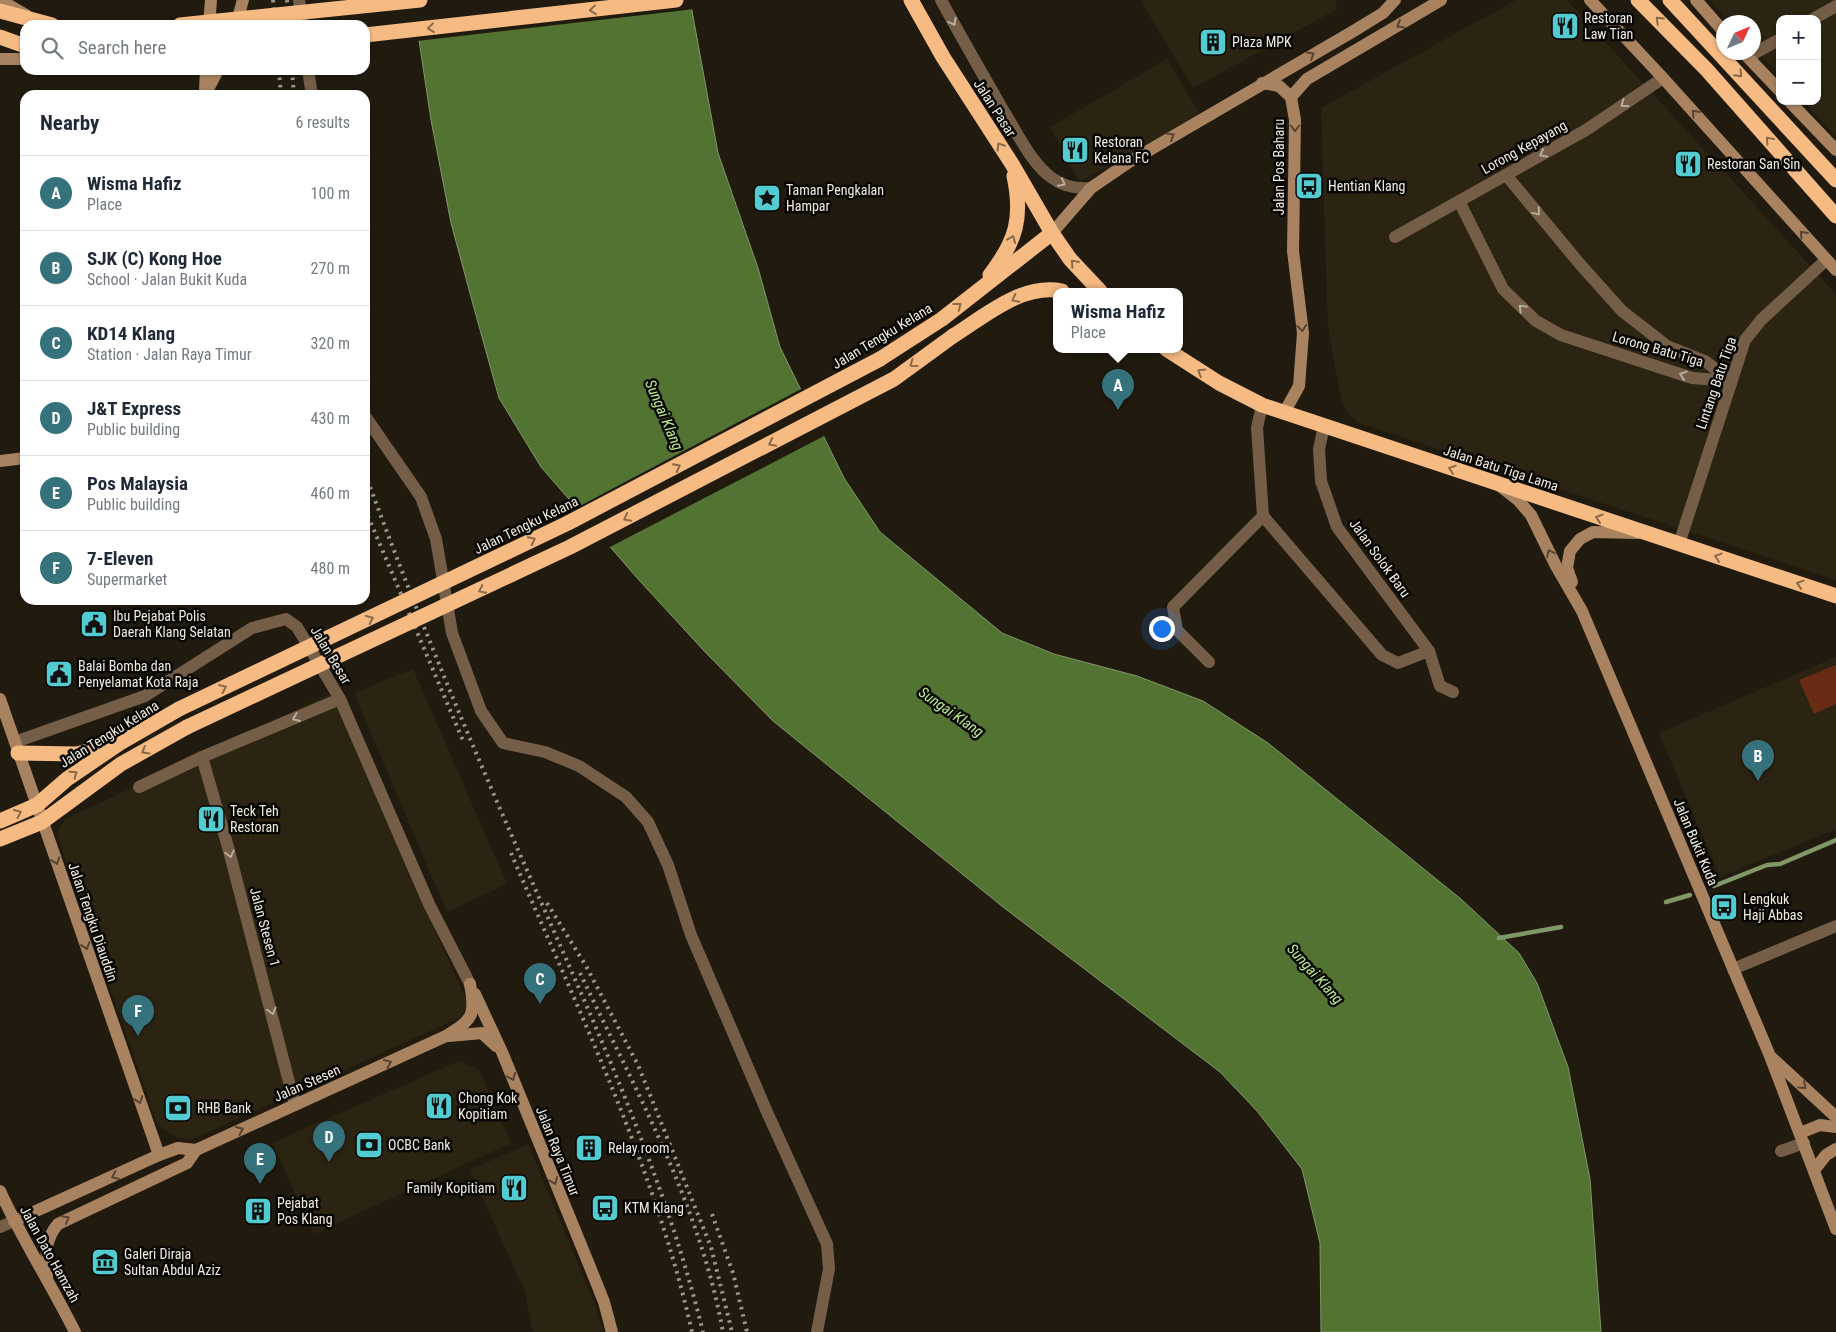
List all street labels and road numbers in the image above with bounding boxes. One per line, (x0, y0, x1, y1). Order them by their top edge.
street label: Jalan Pasar (971, 76, 1019, 140)
street label: Lorong Kepayang (1478, 117, 1570, 177)
street label: Jalan Pos Baharu (1271, 119, 1287, 215)
street label: Jalan Tengku Kelana (829, 300, 935, 372)
street label: Lorong Batu Tiga (1611, 328, 1705, 370)
street label: Lintang Batu Tiga (1693, 335, 1739, 431)
street label: Jalan Batu Tiga Lama (1442, 442, 1560, 494)
street label: Jalan Tengku Kelana (471, 493, 581, 557)
street label: Jalan Solok Baru (1346, 516, 1414, 600)
street label: Jalan Besar (307, 623, 355, 687)
street label: Jalan Tengku Kelana (57, 697, 161, 771)
street label: Jalan Bukit Kuda (1671, 796, 1721, 888)
street label: Jalan Tengku Diauddin (65, 860, 121, 984)
street label: Jalan Stesen 1 (247, 886, 283, 968)
street label: Jalan Stesen (271, 1061, 343, 1105)
street label: Jalan Raya Timur (533, 1104, 583, 1198)
street label: Jalan Dato Hamzah (17, 1203, 83, 1305)

